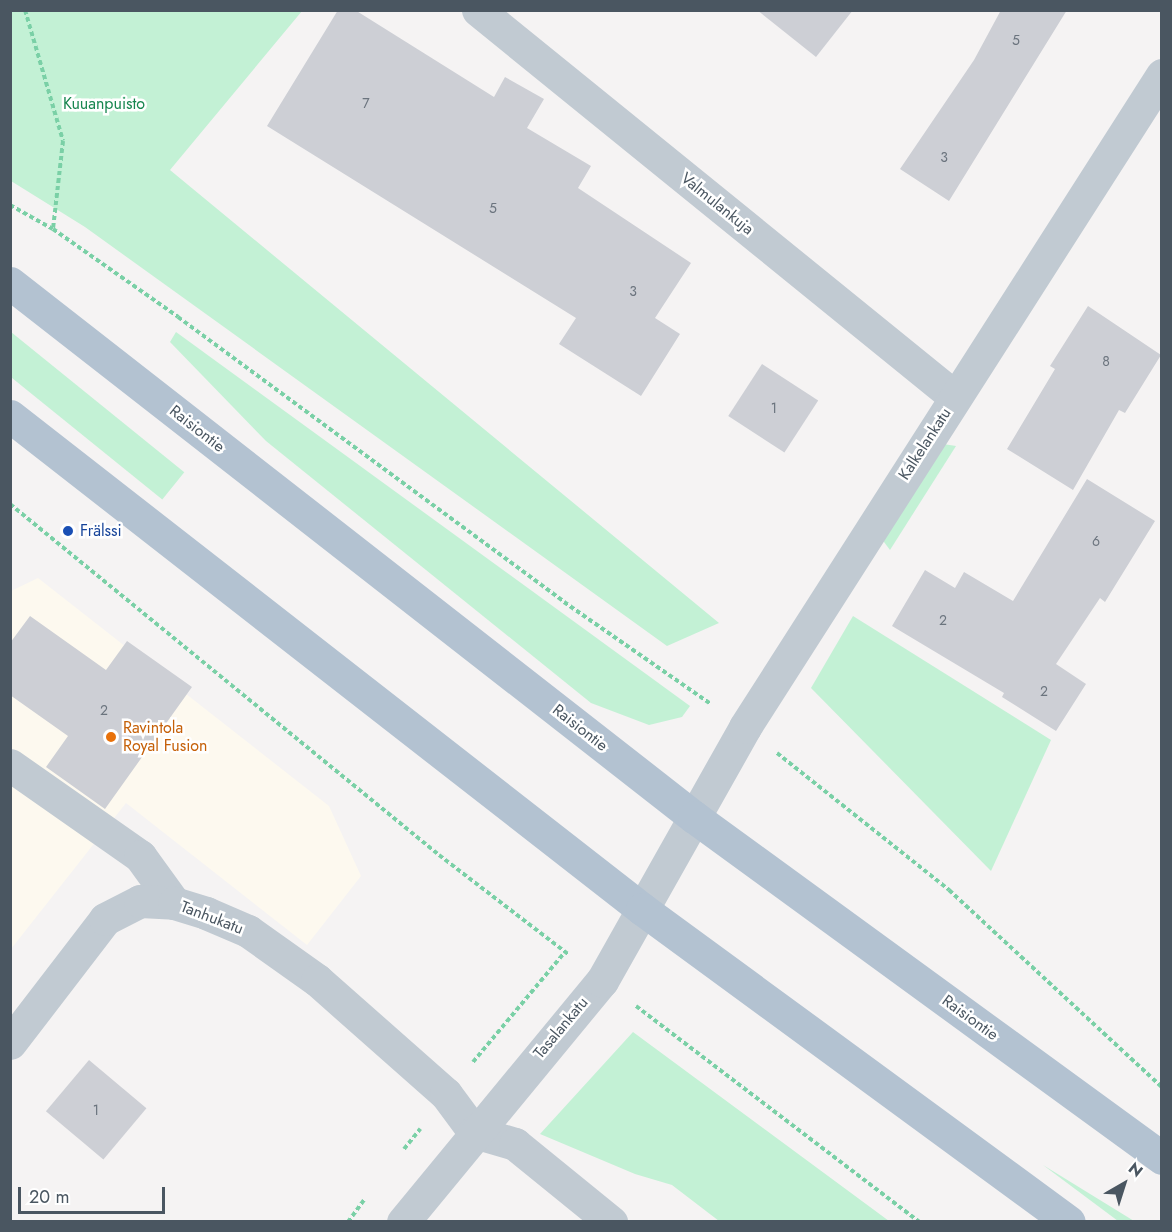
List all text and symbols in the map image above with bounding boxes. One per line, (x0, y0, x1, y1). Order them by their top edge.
house number: 5 (1012, 32, 1020, 48)
park label: Kuuanpuisto (63, 94, 145, 114)
house number: 7 (362, 95, 370, 111)
house number: 3 (940, 149, 948, 165)
street label: Valmulankuja (677, 169, 757, 239)
house number: 5 (489, 200, 497, 216)
house number: 3 (629, 283, 637, 299)
house number: 8 (1102, 353, 1110, 369)
house number: 1 (771, 400, 777, 416)
street label: Raisiontie (166, 401, 228, 457)
street label: Kalkelankatu (895, 404, 955, 484)
place label: Frälssi (80, 521, 122, 541)
marker: Frälssi (61, 524, 75, 538)
house number: 6 (1092, 533, 1100, 549)
house number: 2 (939, 612, 947, 628)
house number: 2 (1040, 683, 1048, 699)
street label: Raisiontie (549, 700, 611, 756)
house number: 2 (100, 702, 108, 718)
place label: Ravintola Royal Fusion (123, 718, 207, 756)
marker: Ravintola Royal Fusion (104, 730, 118, 744)
street label: Tanhukatu (178, 897, 246, 939)
street label: Raisiontie (938, 991, 1002, 1045)
street label: Tasalankatu (530, 993, 592, 1063)
house number: 1 (93, 1102, 99, 1118)
north arrow (1094, 1154, 1154, 1214)
text: N (1123, 1157, 1148, 1183)
scale bar (21, 1175, 168, 1213)
text: 20 m (29, 1184, 69, 1210)

